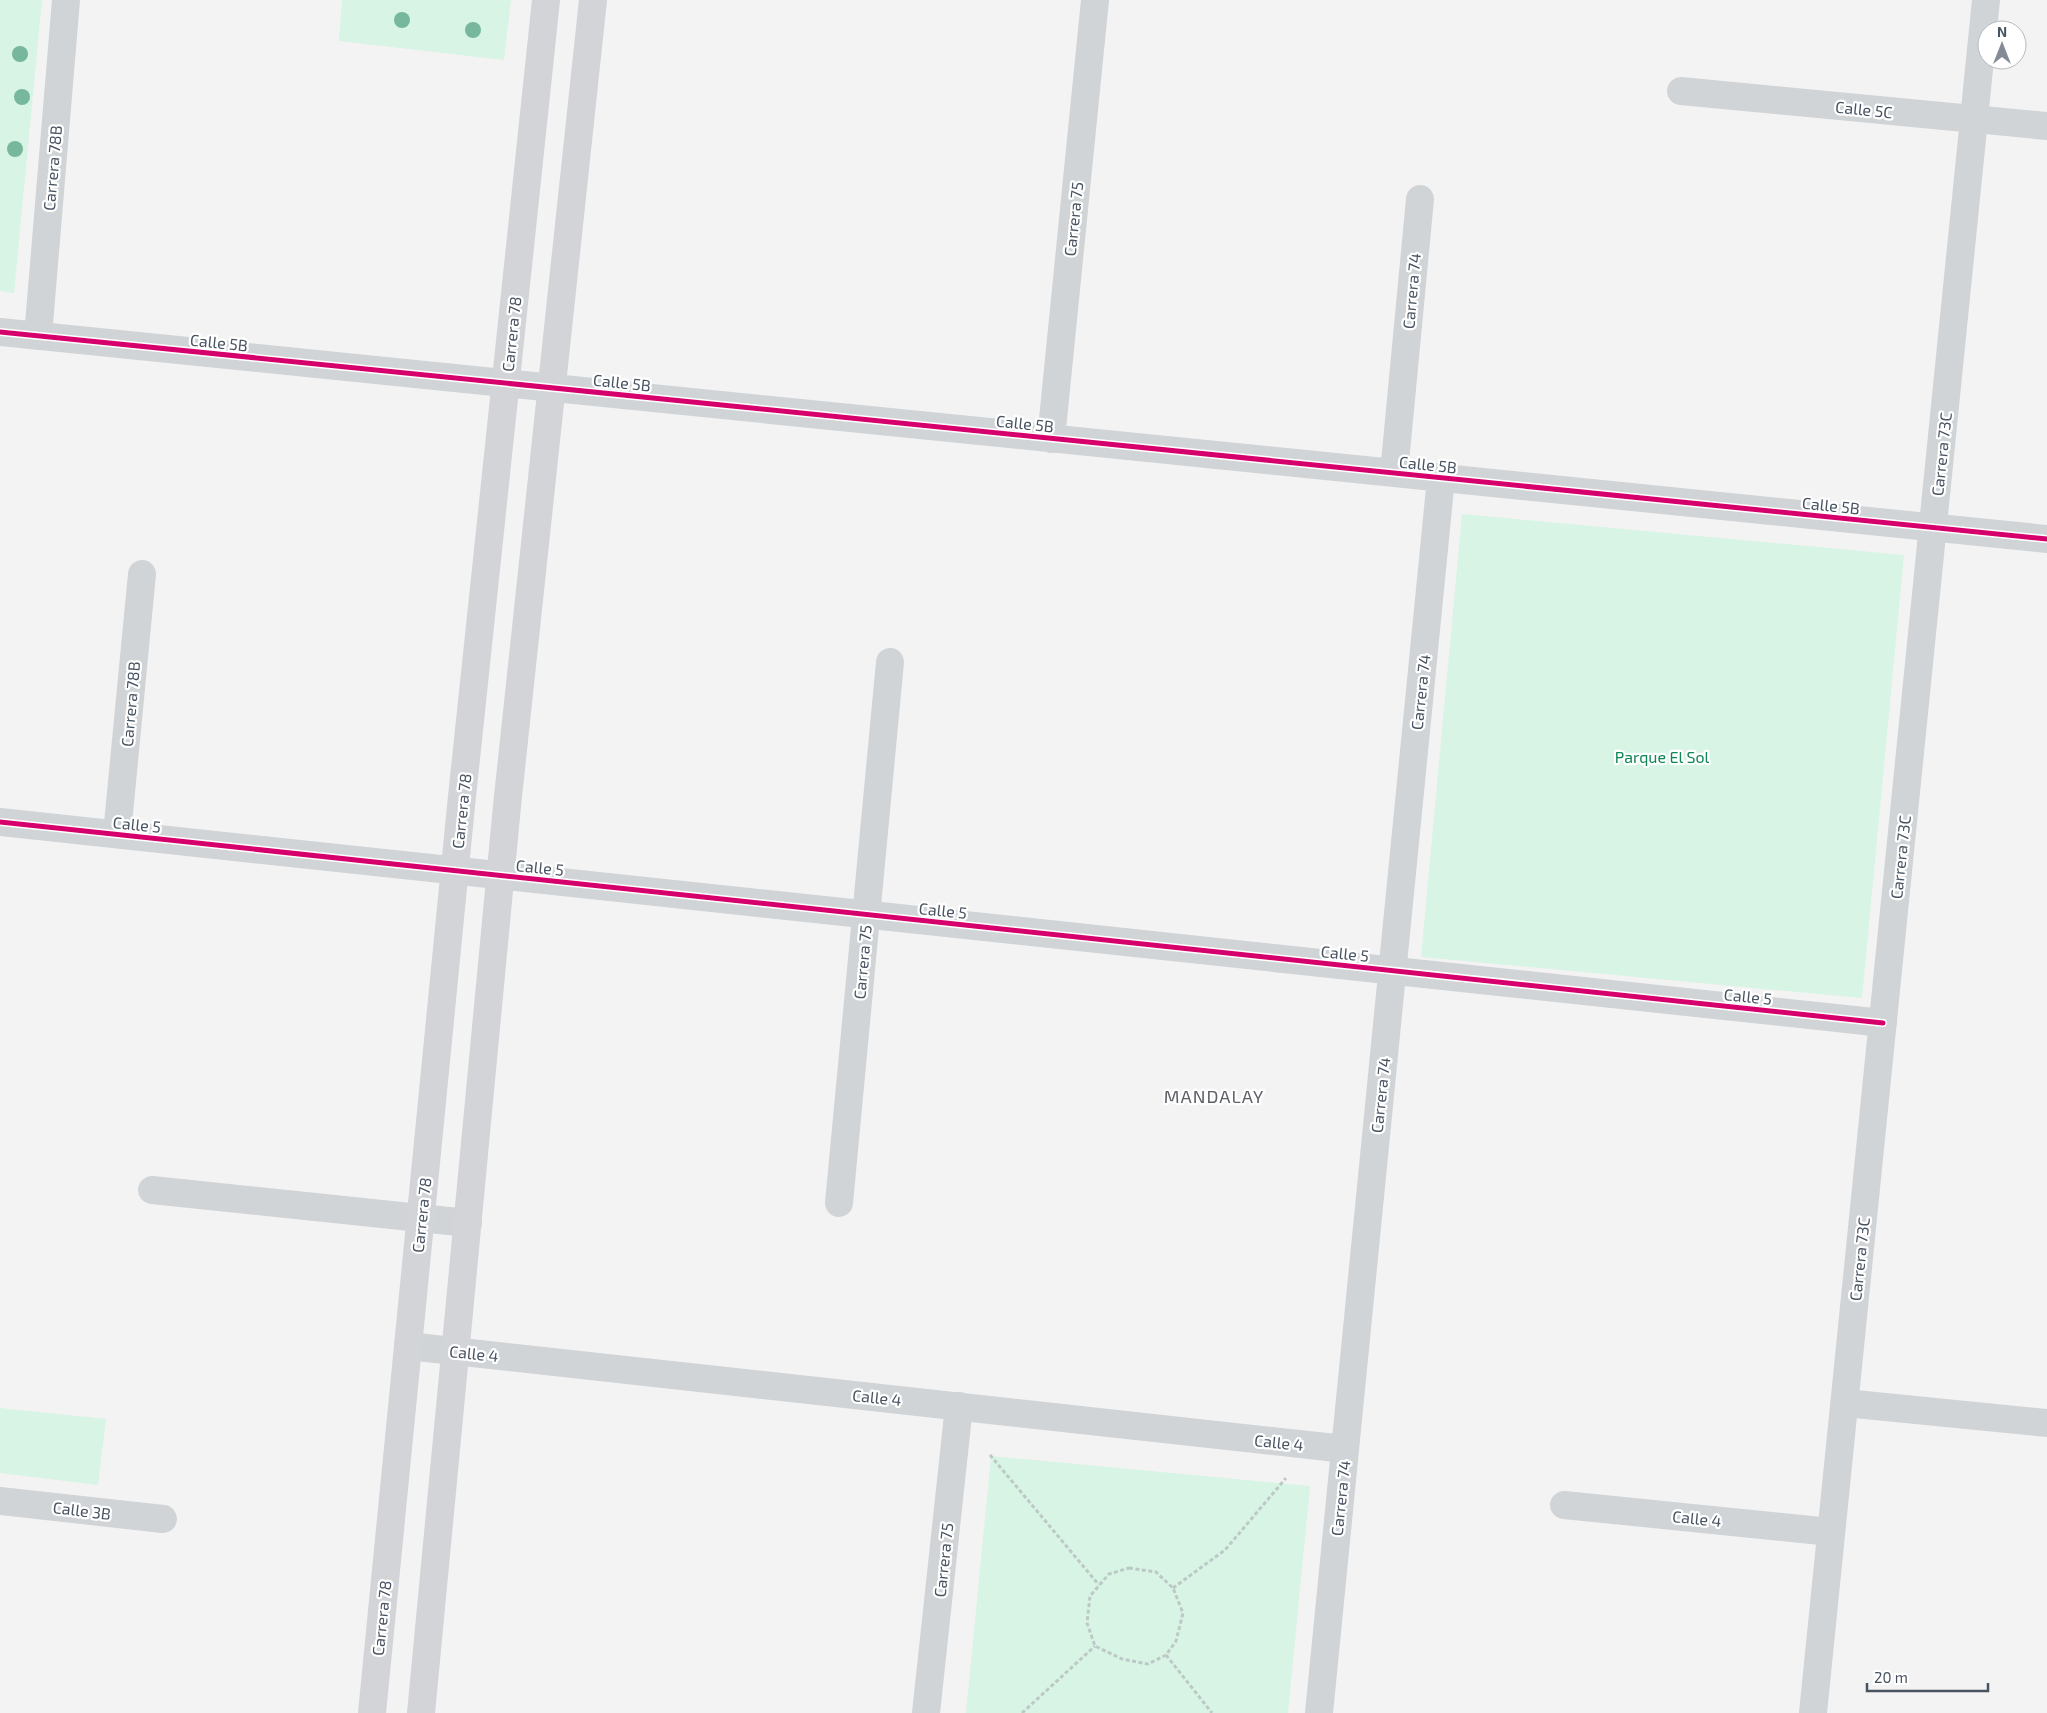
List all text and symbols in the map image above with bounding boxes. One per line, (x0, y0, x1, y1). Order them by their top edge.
north arrow (1977, 20, 2027, 70)
text: N (1997, 23, 2007, 40)
street label: Calle 5C (1835, 97, 1893, 121)
street label: Carrera 78B (39, 124, 65, 212)
street label: Carrera 75 (1060, 181, 1086, 257)
street label: Carrera 74 (1398, 252, 1424, 330)
street label: Carrera 78 (498, 295, 524, 373)
street label: Calle 5B (189, 330, 249, 354)
street label: Calle 5B (592, 370, 652, 394)
street label: Calle 5B (995, 411, 1055, 435)
street label: Carrera 73C (1927, 411, 1955, 497)
street label: Calle 5B (1398, 452, 1458, 476)
street label: Calle 5B (1801, 493, 1861, 517)
street label: Carrera 74 (1407, 653, 1433, 731)
street label: Carrera 78B (117, 660, 143, 748)
park label: Parque El Sol (1615, 747, 1709, 766)
street label: Carrera 78 (448, 772, 474, 850)
street label: Calle 5 (112, 812, 162, 836)
street label: Carrera 73C (1886, 814, 1914, 900)
street label: Calle 5 (515, 855, 565, 879)
street label: Calle 5 (918, 898, 968, 922)
street label: Carrera 75 (849, 924, 875, 1000)
street label: Calle 5 (1320, 941, 1370, 965)
street label: Calle 5 (1723, 984, 1773, 1008)
street label: Carrera 74 (1367, 1056, 1393, 1134)
district label: MANDALAY (1164, 1085, 1264, 1107)
street label: Carrera 78 (408, 1176, 434, 1254)
street label: Carrera 73C (1845, 1216, 1873, 1302)
street label: Calle 4 (448, 1341, 500, 1365)
street label: Calle 4 (851, 1385, 903, 1409)
street label: Calle 4 (1253, 1430, 1305, 1454)
street label: Carrera 74 (1327, 1459, 1353, 1537)
street label: Calle 3B (52, 1497, 112, 1523)
street label: Calle 4 (1671, 1506, 1723, 1530)
street label: Carrera 75 (930, 1522, 956, 1598)
street label: Carrera 78 (368, 1579, 394, 1657)
scale bar (1867, 1660, 1988, 1692)
text: 20 m (1874, 1668, 1908, 1686)

